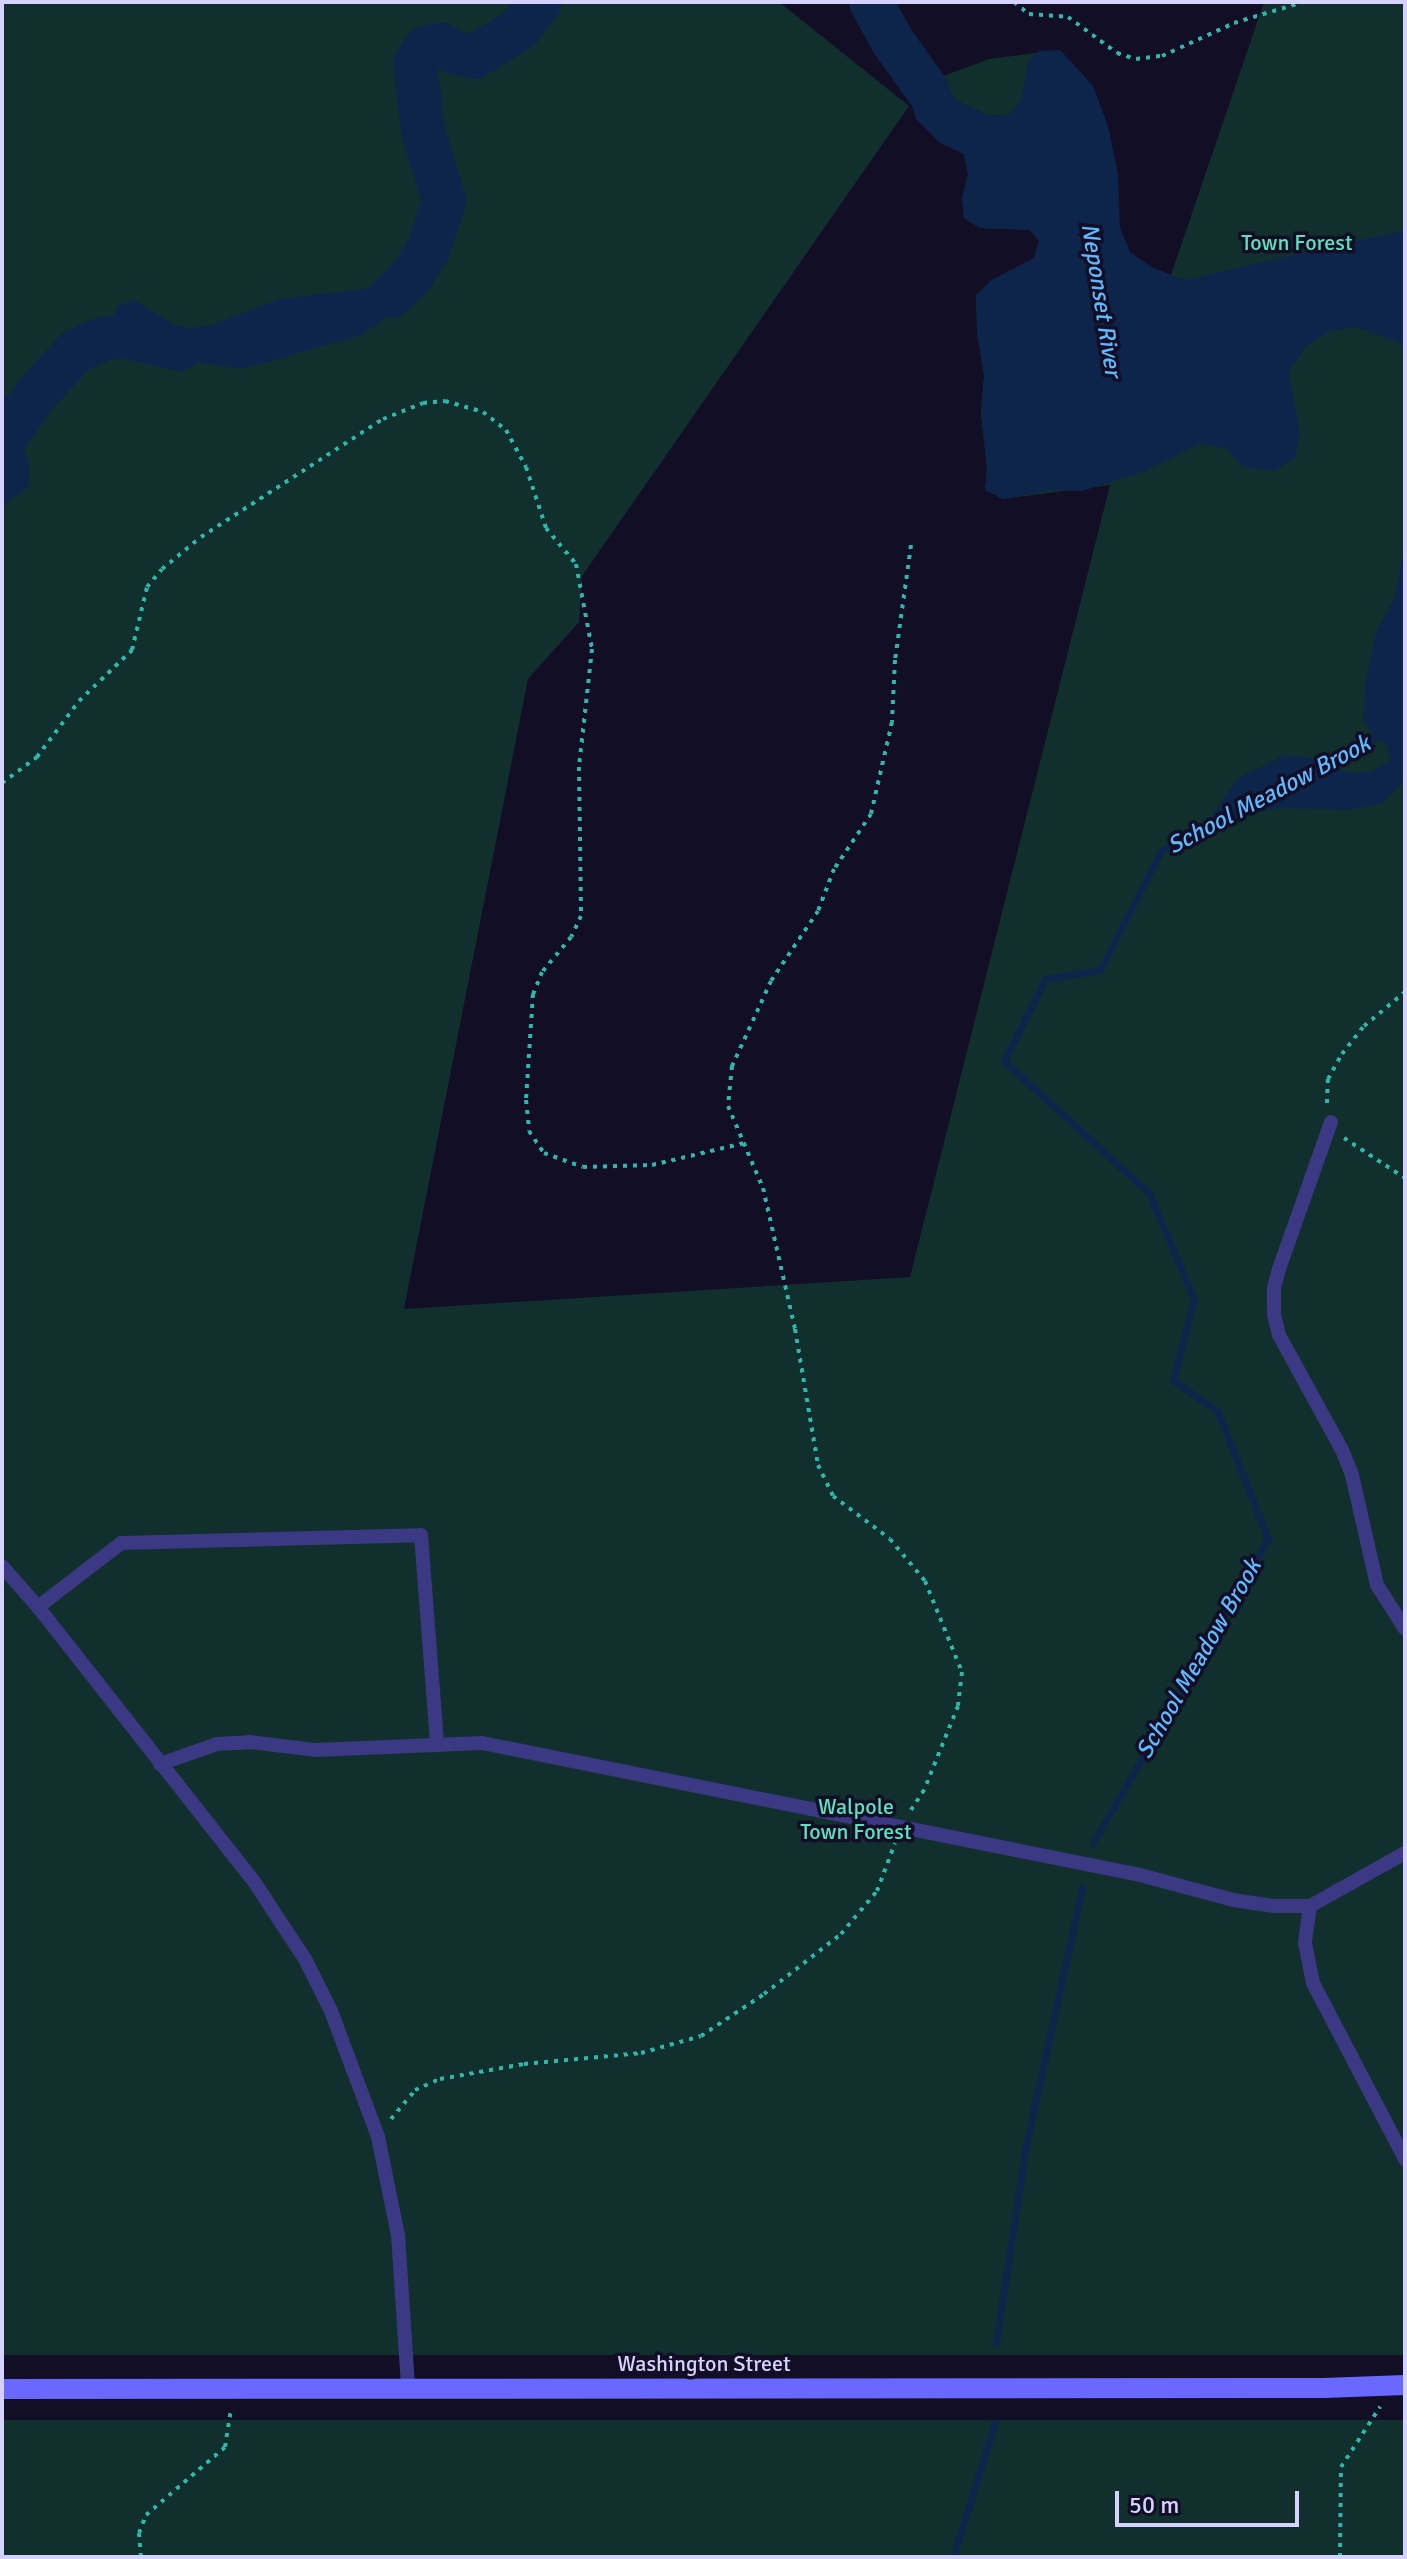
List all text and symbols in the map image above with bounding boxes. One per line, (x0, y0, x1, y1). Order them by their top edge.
water label: Neponset River (1075, 221, 1127, 379)
park label: Town Forest (1241, 230, 1353, 256)
water label: School Meadow Brook (1163, 729, 1375, 861)
water label: School Meadow Brook (1130, 1554, 1268, 1764)
park label: Walpole Town Forest (800, 1793, 912, 1844)
street label: Washington Street (617, 2351, 791, 2377)
scale bar (1119, 2475, 1303, 2525)
text: 50 m (1129, 2490, 1179, 2520)

